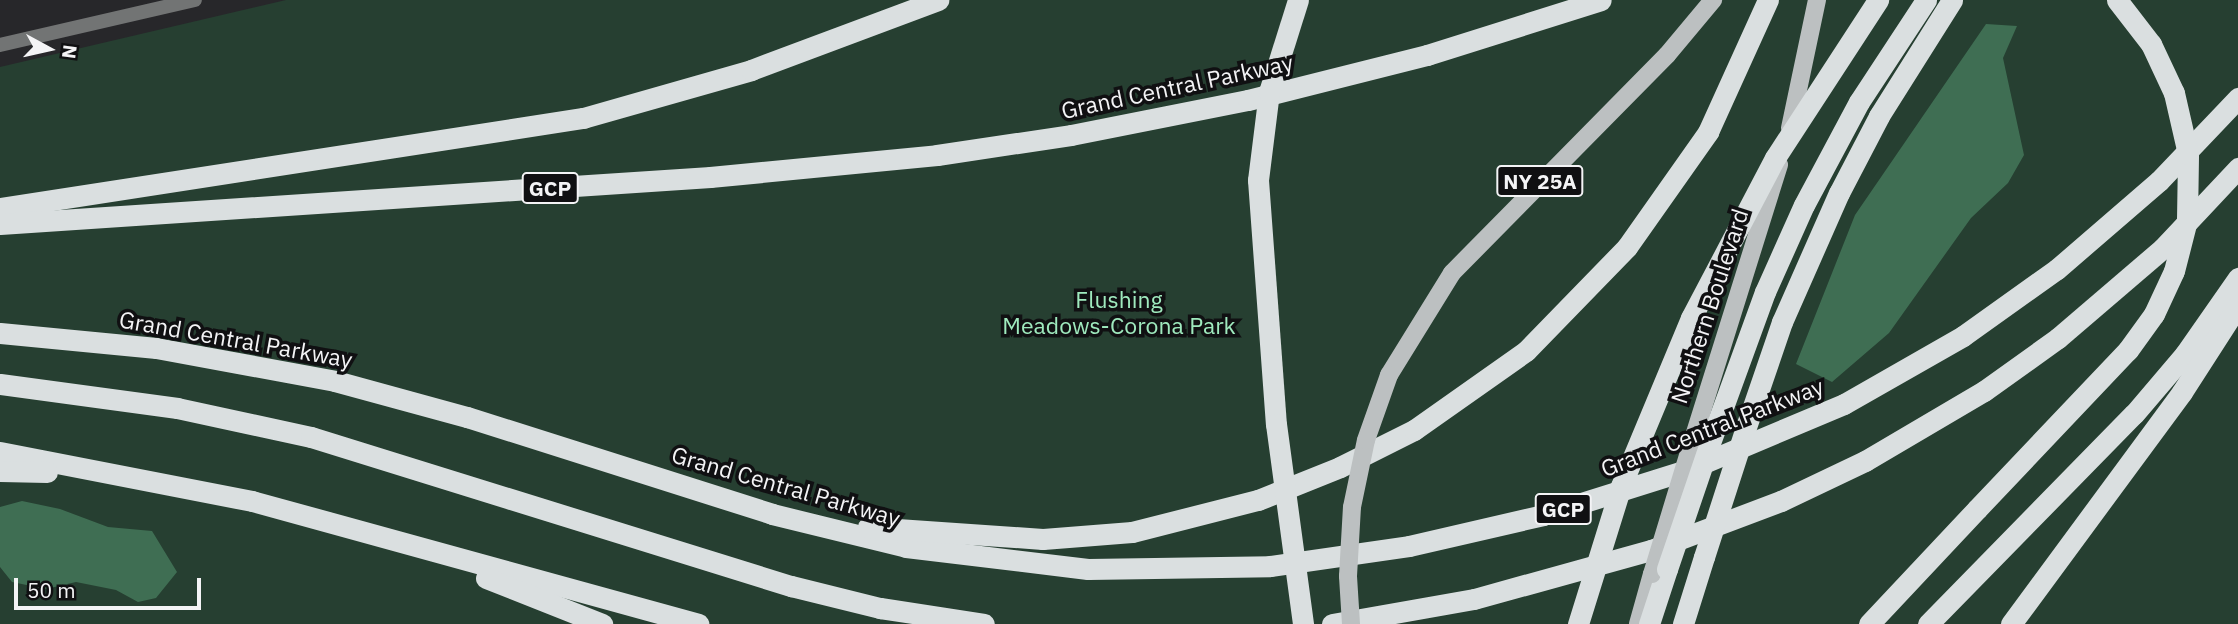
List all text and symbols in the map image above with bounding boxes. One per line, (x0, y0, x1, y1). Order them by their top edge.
north arrow (14, 14, 84, 84)
text: N (57, 43, 83, 60)
street label: Grand Central Parkway (1058, 48, 1296, 124)
road number: NY 25A (1496, 164, 1584, 198)
road number: GCP (520, 170, 580, 206)
street label: Northern Boulevard (1664, 205, 1754, 407)
park label: Flushing Meadows-Corona Park (1002, 285, 1236, 339)
street label: Grand Central Parkway (117, 305, 355, 373)
street label: Grand Central Parkway (1597, 372, 1827, 482)
street label: Grand Central Parkway (669, 440, 903, 532)
road number: GCP (1533, 491, 1593, 526)
scale bar (18, 564, 205, 608)
text: 50 m (27, 576, 76, 604)

